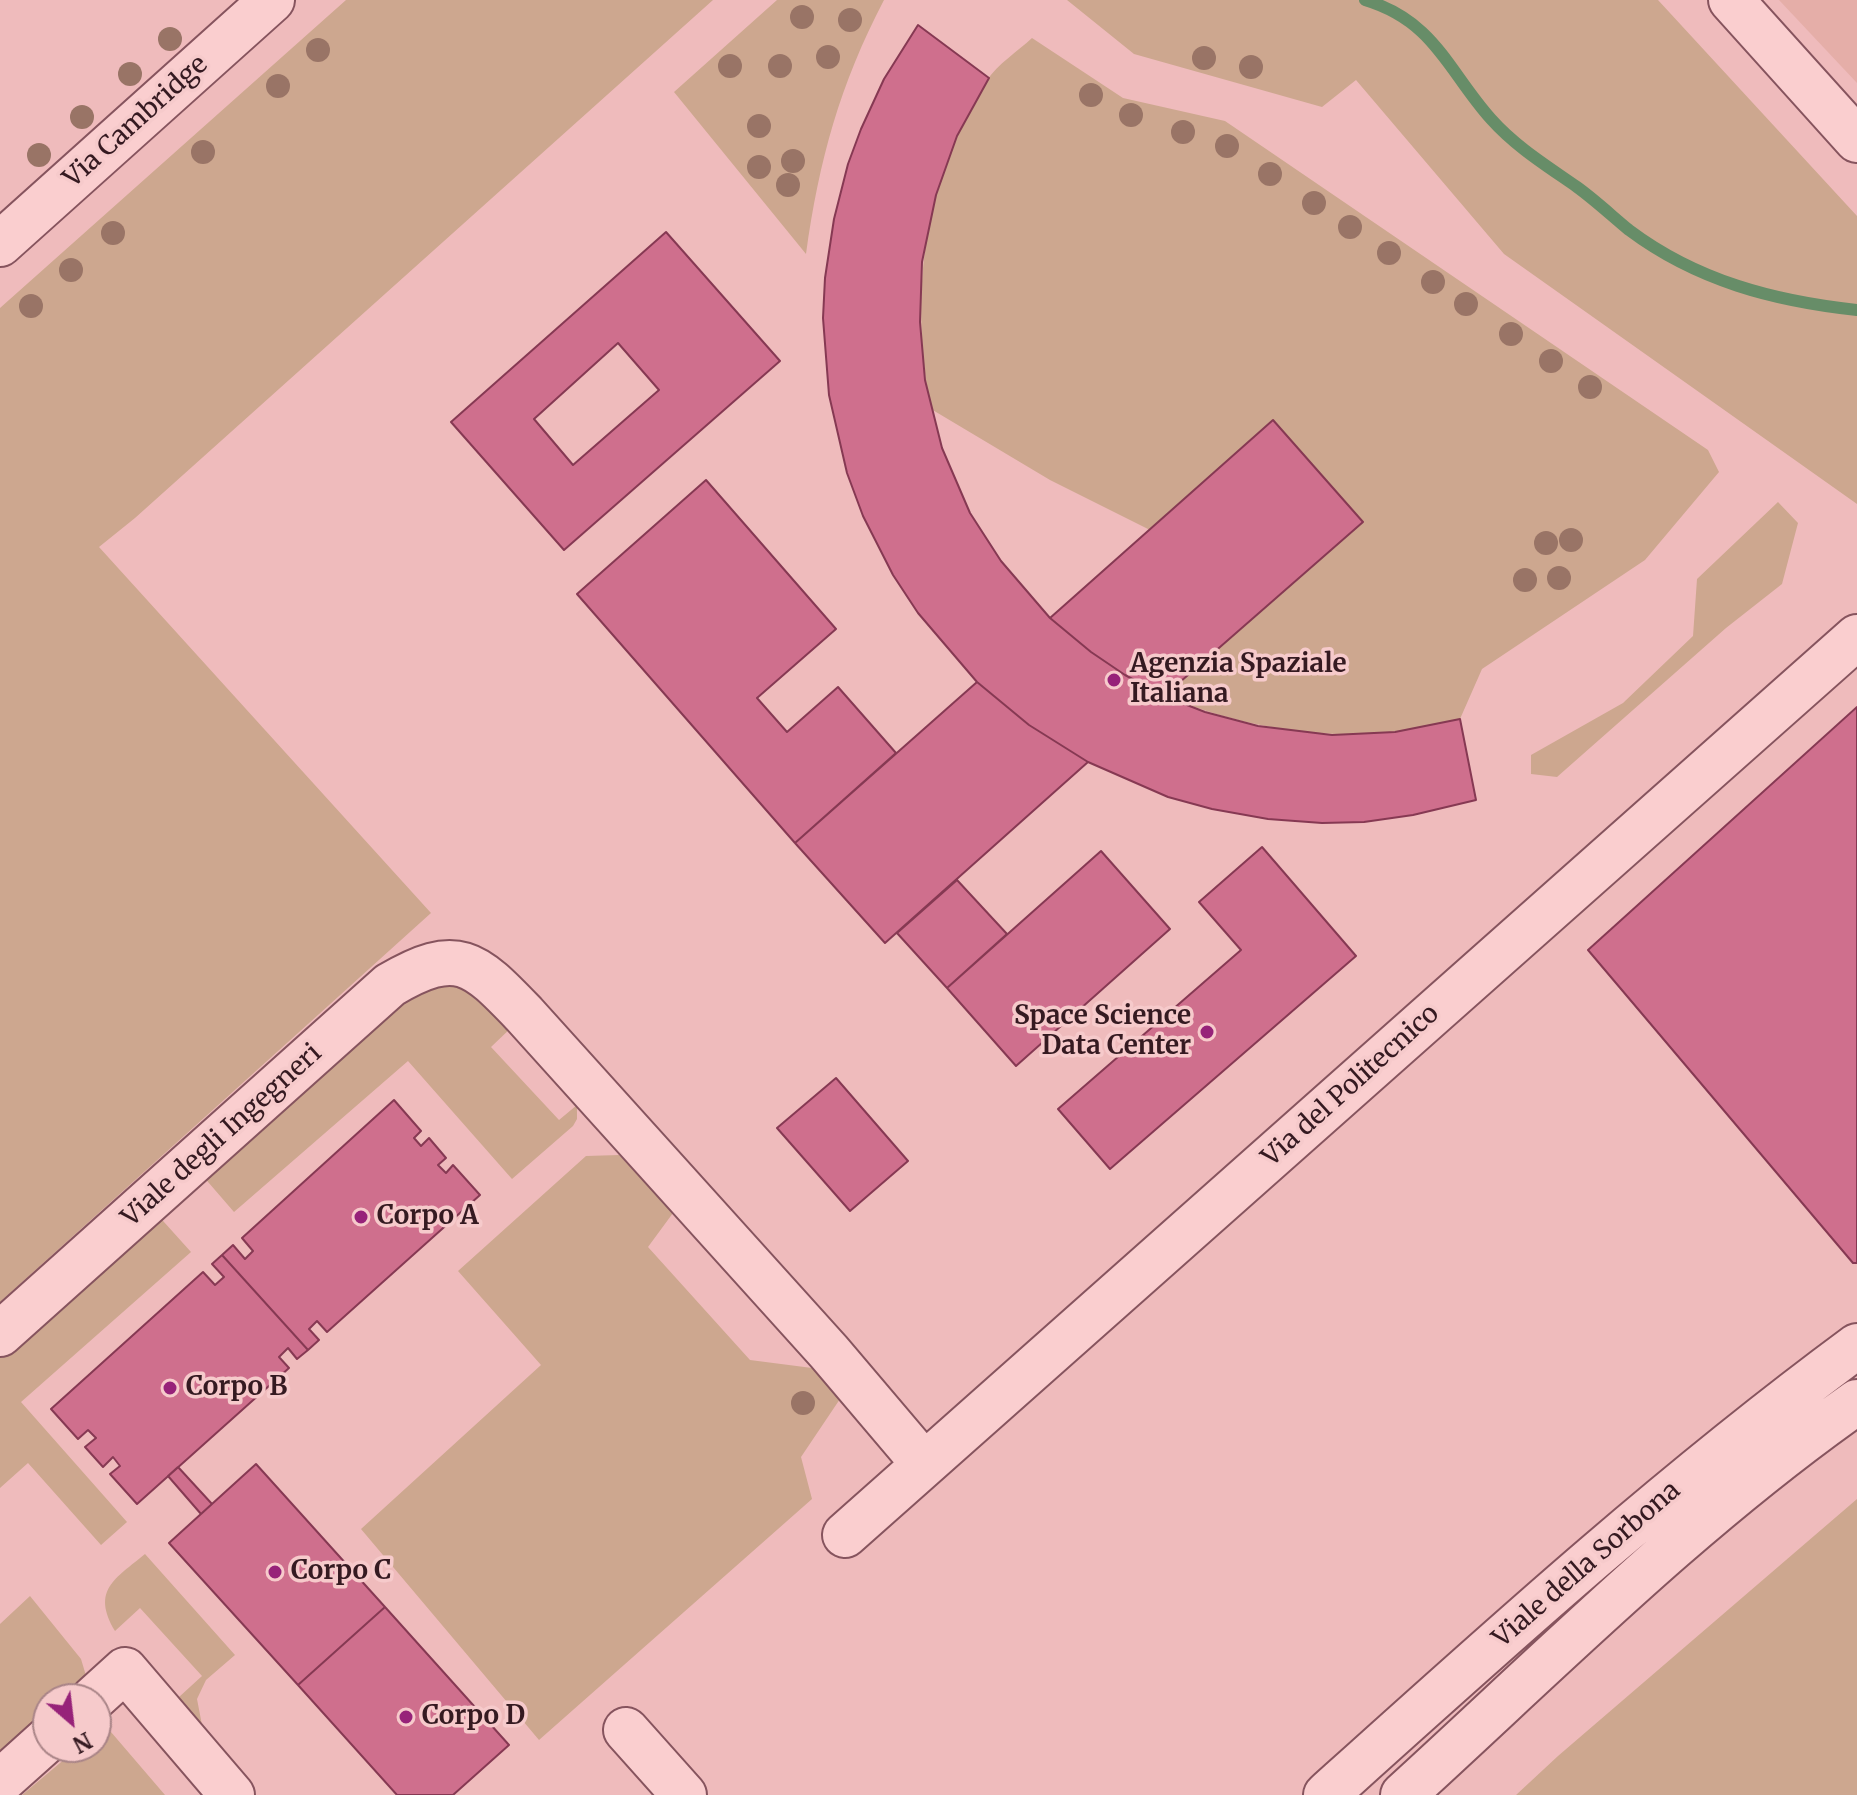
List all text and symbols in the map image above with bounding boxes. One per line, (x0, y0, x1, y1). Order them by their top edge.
street label: Via Cambridge (58, 49, 214, 195)
place label: Agenzia Spaziale Italiana (1130, 649, 1347, 710)
marker: Agenzia Spaziale Italiana (1105, 671, 1123, 689)
street label: Via del Politecnico (1256, 998, 1446, 1174)
place label: Space Science Data Center (1014, 1001, 1191, 1062)
marker: Space Science Data Center (1198, 1023, 1216, 1041)
street label: Viale degli Ingegneri (116, 1038, 328, 1234)
place label: Corpo A (377, 1201, 479, 1233)
marker: Corpo A (352, 1208, 370, 1226)
place label: Corpo B (186, 1372, 287, 1404)
marker: Corpo B (161, 1379, 179, 1397)
street label: Viale della Sorbona (1487, 1475, 1687, 1655)
place label: Corpo C (291, 1556, 391, 1588)
marker: Corpo C (266, 1563, 284, 1581)
north arrow (32, 1683, 112, 1763)
place label: Corpo D (422, 1701, 525, 1733)
marker: Corpo D (397, 1708, 415, 1726)
text: N (68, 1726, 97, 1759)

